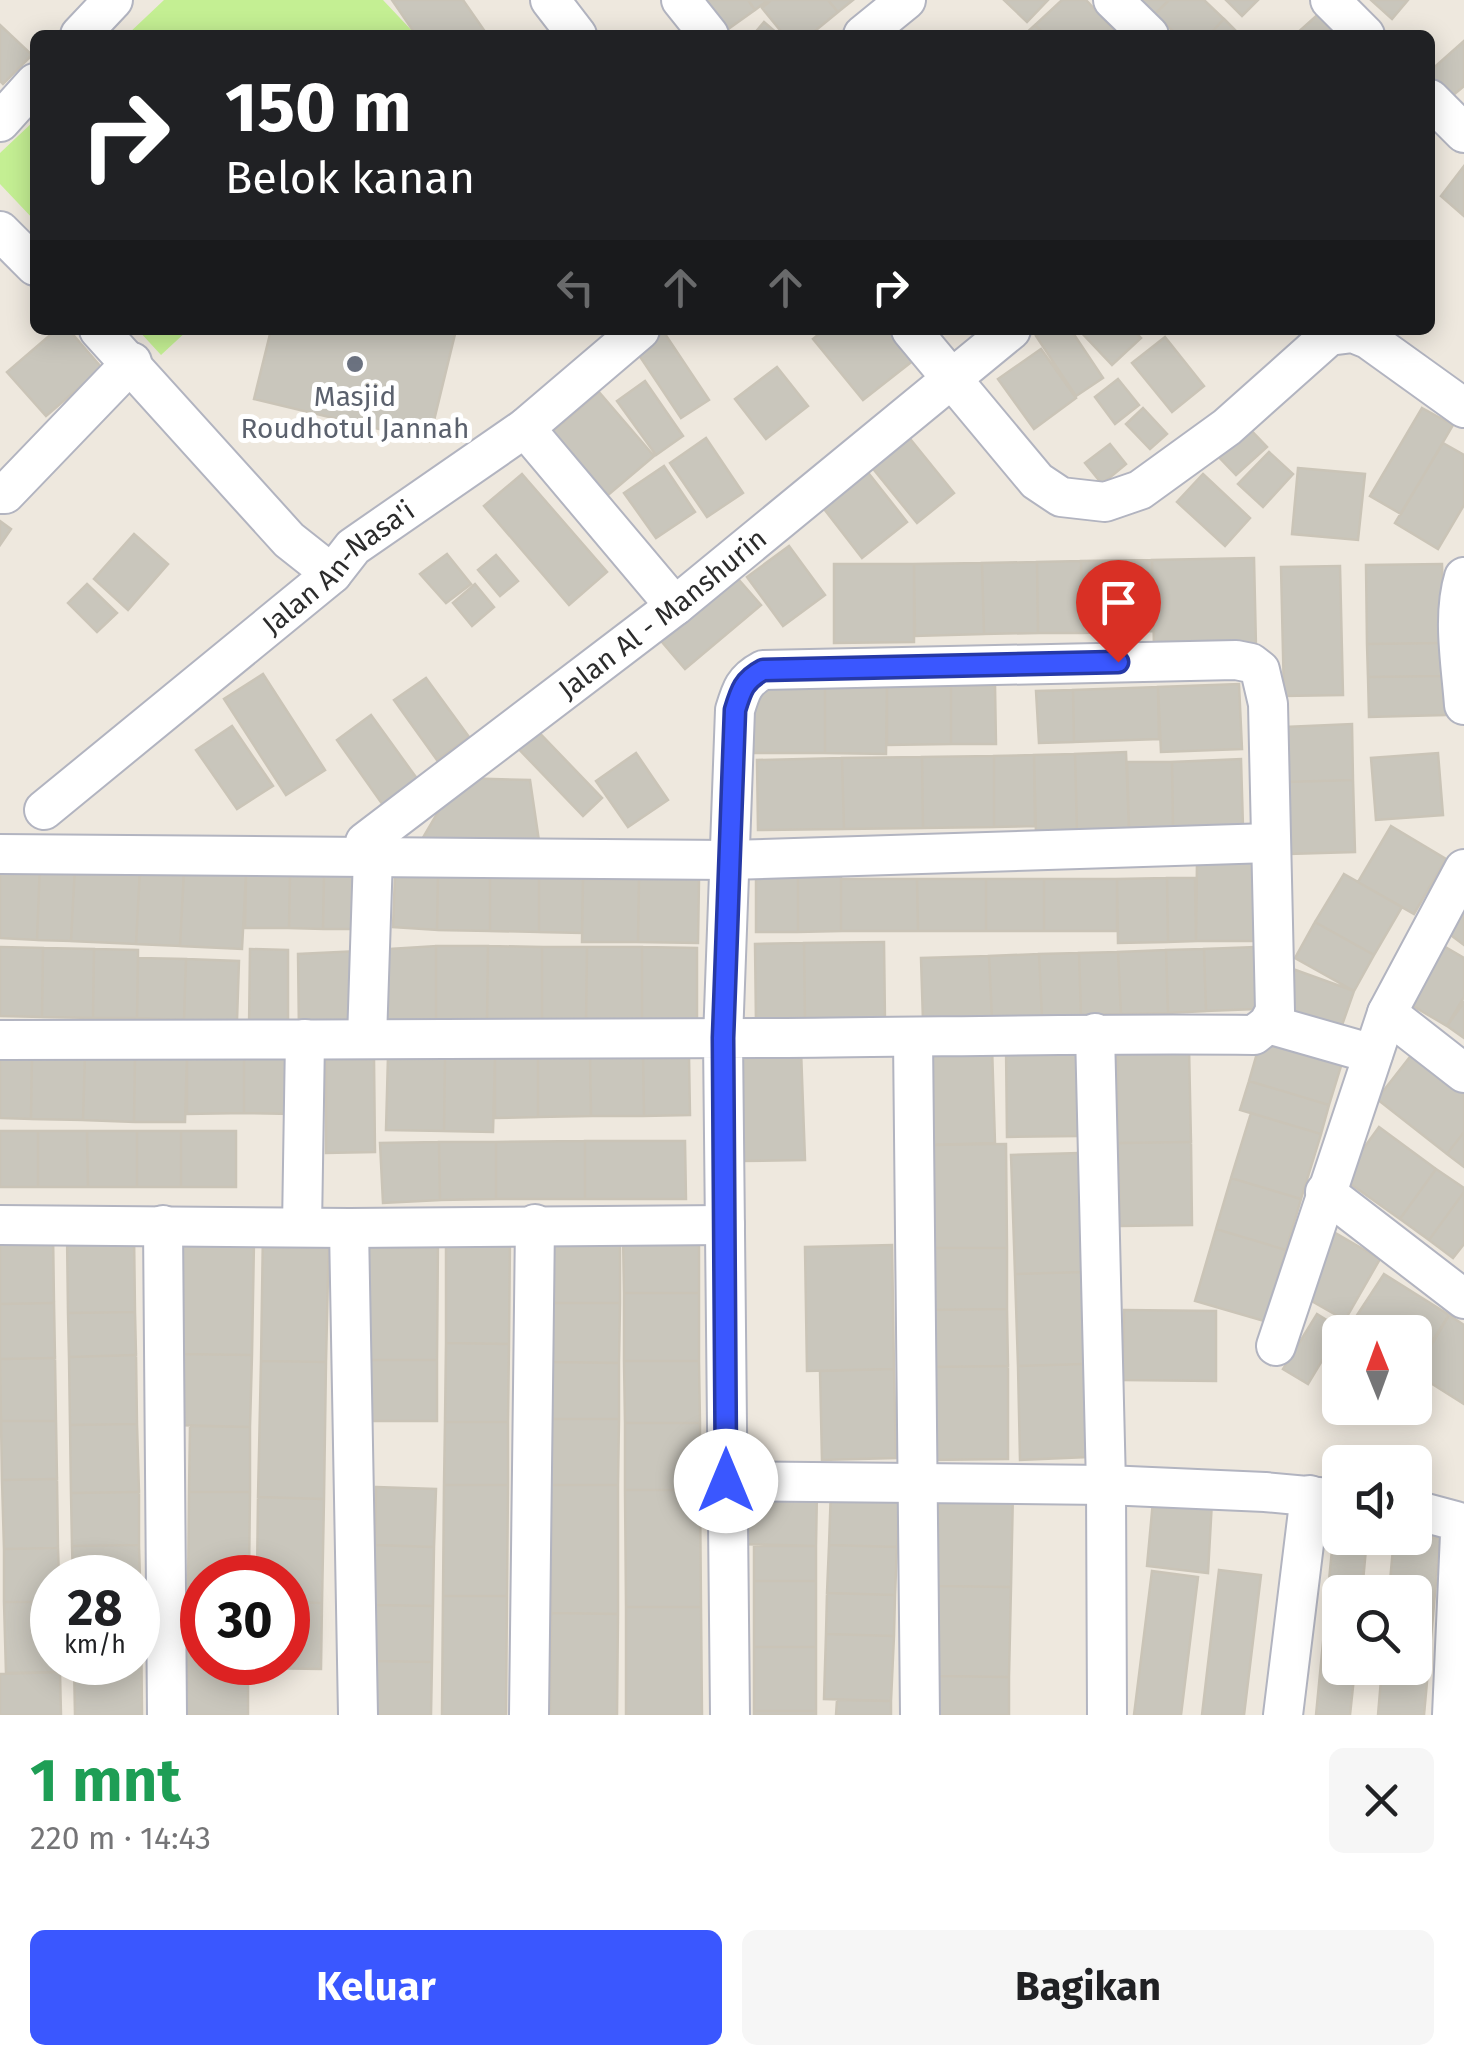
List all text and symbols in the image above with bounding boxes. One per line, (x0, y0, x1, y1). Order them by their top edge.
text: 150 m (225, 66, 412, 150)
icon: right (60, 70, 190, 200)
text: Belok kanan (225, 151, 475, 205)
icon: left (548, 260, 603, 315)
icon: ahead (653, 260, 708, 315)
icon: ahead (758, 260, 813, 315)
icon: right (863, 260, 918, 315)
marker: Masjid Roudhotul Jannah (344, 353, 366, 375)
place label: Masjid Roudhotul Jannah (241, 380, 469, 445)
street label: Jalan An-Nasa'i (256, 494, 421, 641)
street label: Jalan Al - Manshurin (552, 522, 773, 706)
pin (1076, 560, 1161, 663)
icon: arrive (1091, 575, 1146, 630)
north arrow (1322, 1315, 1432, 1425)
map controls (1322, 1315, 1432, 1685)
position arrow (674, 1429, 778, 1533)
button: sound (1322, 1445, 1432, 1555)
speed limit sign: 30 (180, 1555, 310, 1685)
button: search (1322, 1575, 1432, 1685)
text: 28 (68, 1578, 122, 1638)
text: km/h (64, 1630, 126, 1660)
text: 1 mnt (30, 1745, 181, 1817)
button: close (1329, 1748, 1434, 1853)
text: 220 m · 14:43 (30, 1819, 211, 1857)
button: Keluar (30, 1930, 722, 2045)
button: Bagikan (742, 1930, 1434, 2045)

